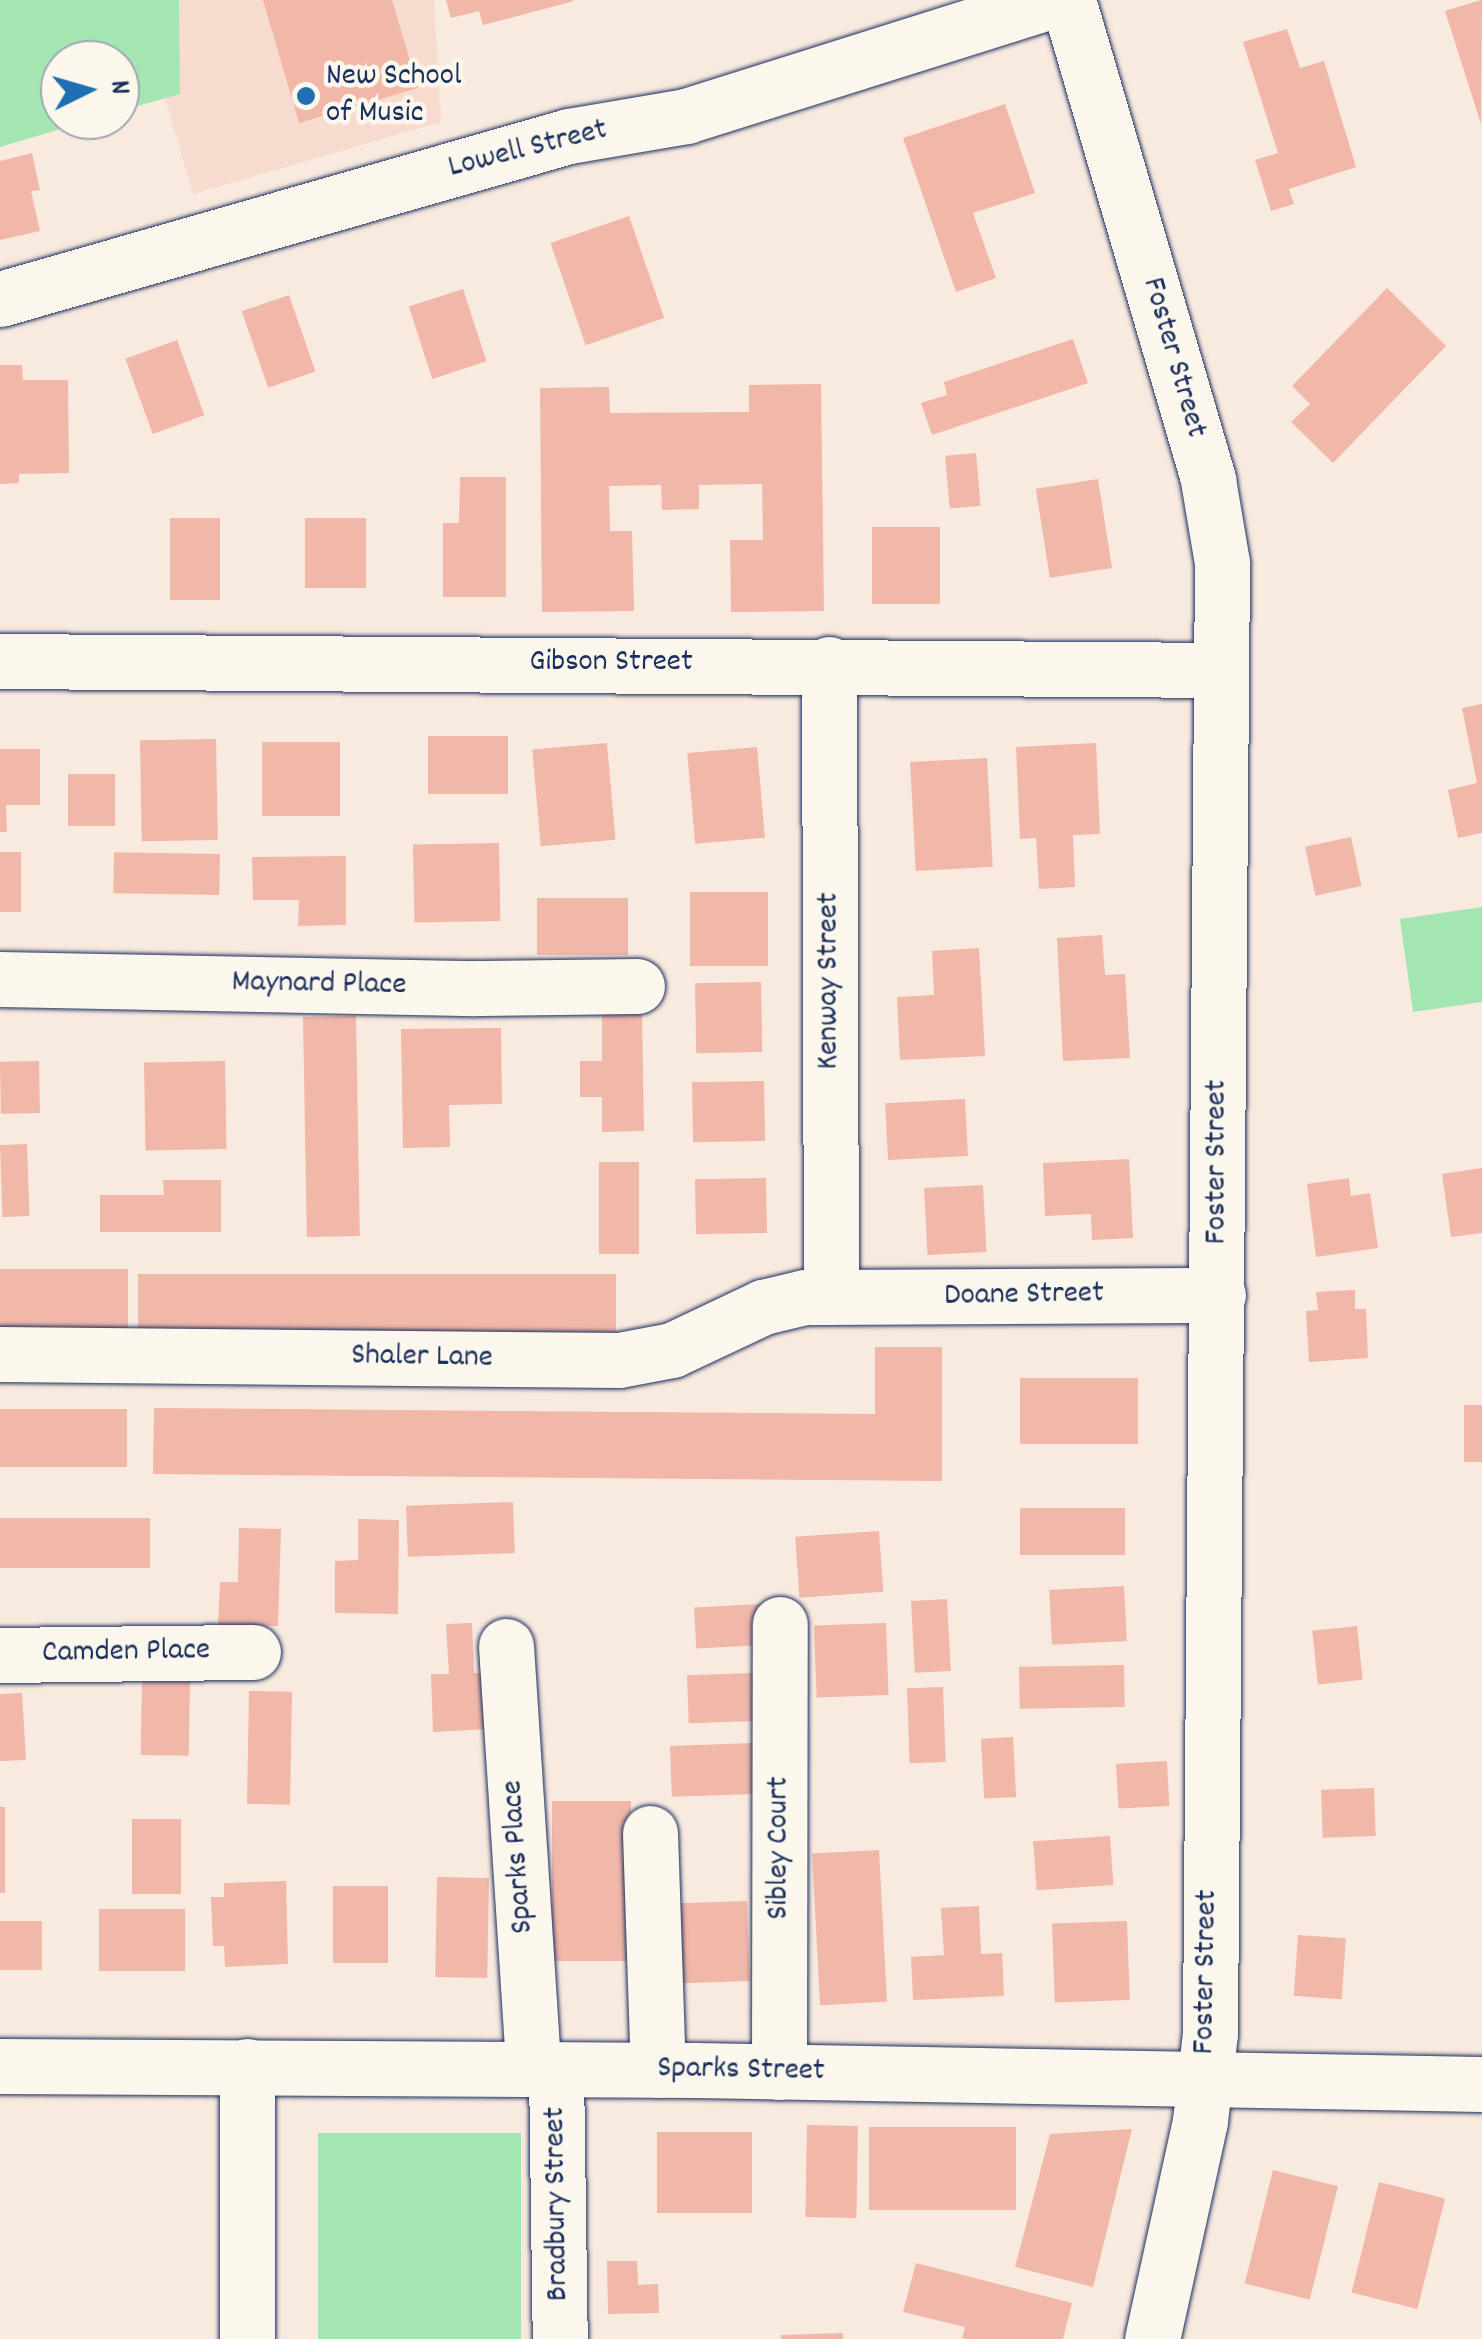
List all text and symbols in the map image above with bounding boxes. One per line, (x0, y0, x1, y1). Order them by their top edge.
north arrow (40, 40, 140, 140)
place label: New School of Music (326, 59, 462, 134)
text: N (97, 79, 138, 96)
marker: New School of Music (295, 85, 317, 107)
street label: Lowell Street (445, 112, 611, 188)
street label: Foster Street (1132, 273, 1214, 443)
street label: Gibson Street (529, 644, 693, 682)
street label: Kenway Street (811, 892, 849, 1070)
street label: Maynard Place (231, 964, 407, 1006)
street label: Foster Street (1199, 1080, 1237, 1244)
street label: Doane Street (944, 1275, 1104, 1317)
street label: Shaler Lane (351, 1338, 493, 1378)
street label: Camden Place (42, 1632, 210, 1674)
street label: Sibley Court (761, 1776, 799, 1920)
street label: Sparks Place (494, 1779, 544, 1935)
street label: Foster Street (1186, 1889, 1228, 2055)
street label: Sparks Street (657, 2050, 825, 2092)
street label: Bradbury Street (537, 2106, 579, 2302)

